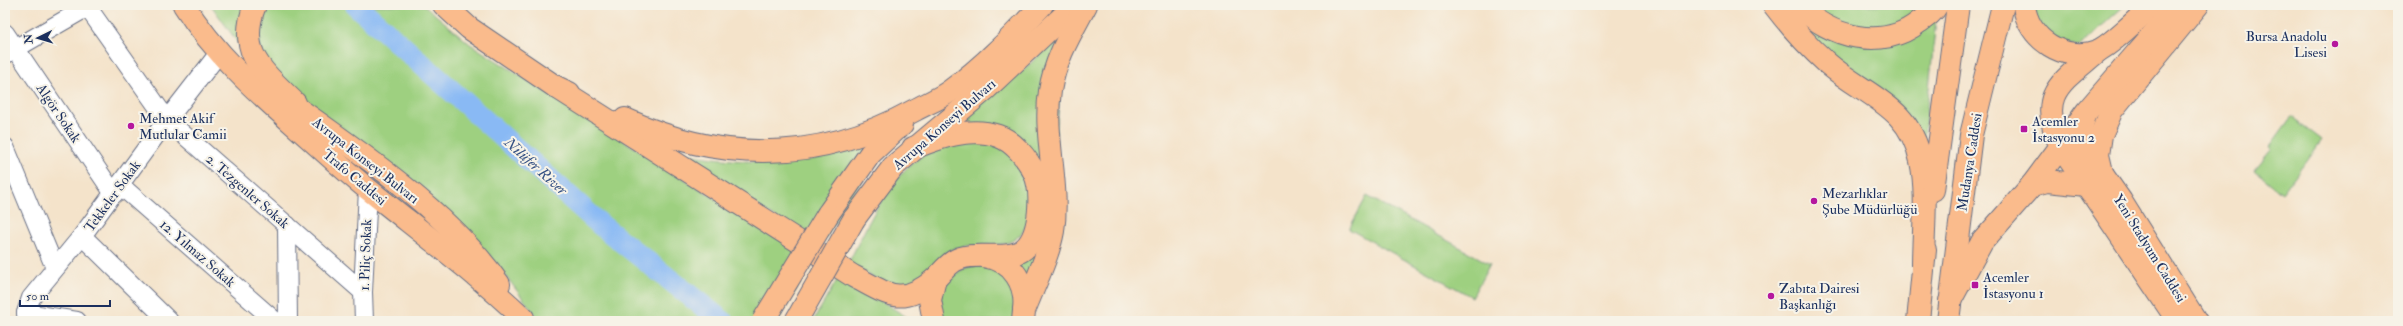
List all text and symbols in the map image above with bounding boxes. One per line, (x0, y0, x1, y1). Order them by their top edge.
north arrow (18, 18, 58, 58)
place label: Bursa Anadolu Lisesi (2246, 28, 2327, 61)
text: N (22, 32, 36, 45)
marker: Bursa Anadolu Lisesi (2330, 39, 2340, 49)
street label: Avrupa Konseyi Bulvarı (889, 75, 1000, 175)
street label: Algör Sokak (32, 80, 85, 146)
place label: Mehmet Akif Mutlular Camii (139, 110, 227, 143)
street label: Mudanya Caddesi (1953, 111, 1987, 213)
street label: Avrupa Konseyi Bulvarı (308, 113, 423, 208)
place label: Acemler İstasyonu 2 (2031, 113, 2095, 147)
marker: Mehmet Akif Mutlular Camii (126, 121, 136, 131)
marker: Acemler İstasyonu 2 (2019, 124, 2029, 134)
water label: Nilüfer River (500, 133, 572, 200)
street label: Trafo Caddesi (319, 146, 390, 209)
street label: 2. Tezgenler Sokak (202, 151, 293, 232)
street label: Tekkeler Sokak (81, 157, 144, 235)
place label: Mezarlıklar Şube Müdürlüğü (1822, 185, 1917, 218)
street label: Yeni Stadyum Caddesi (2109, 191, 2190, 306)
marker: Mezarlıklar Şube Müdürlüğü (1809, 196, 1819, 206)
street label: 12. Yılmaz Sokak (156, 216, 239, 291)
street label: 1. Piliç Sokak (356, 219, 375, 291)
place label: Acemler İstasyonu 1 (1982, 269, 2044, 303)
place label: Zabıta Dairesi Başkanlığı (1779, 280, 1860, 313)
marker: Acemler İstasyonu 1 (1970, 280, 1980, 290)
scale bar (20, 282, 110, 308)
text: 50 m (26, 289, 50, 304)
marker: Zabıta Dairesi Başkanlığı (1766, 291, 1776, 301)

